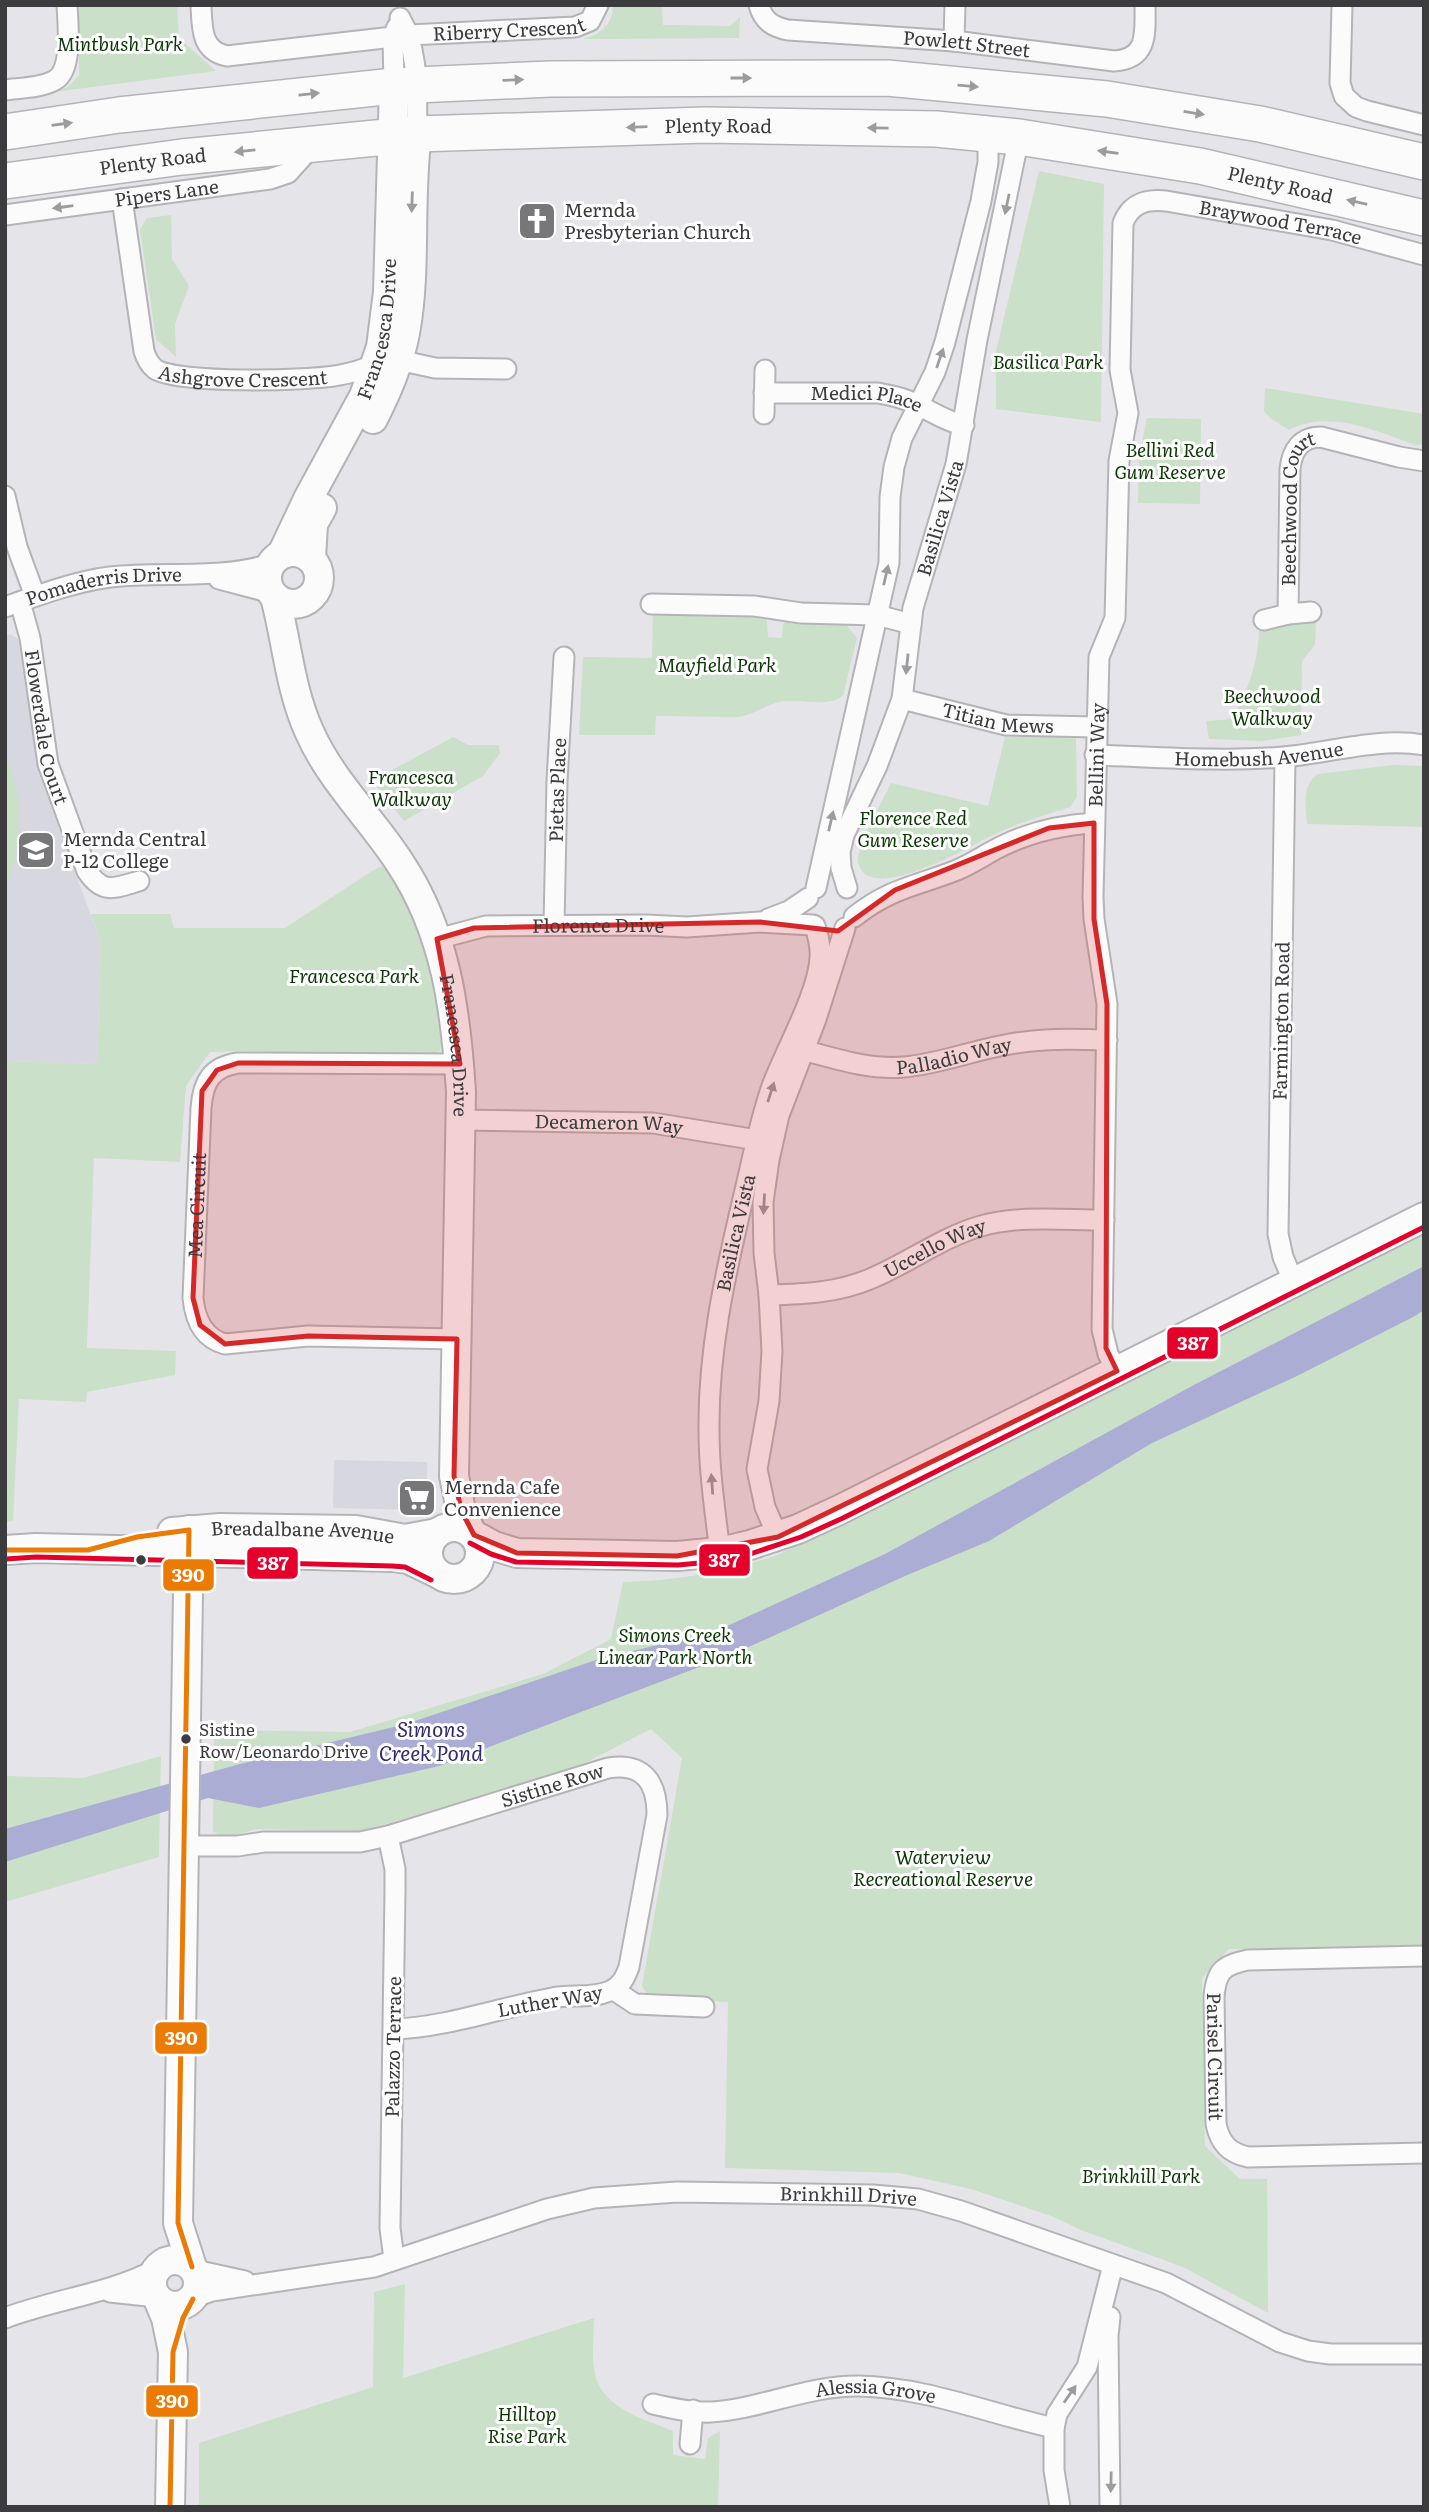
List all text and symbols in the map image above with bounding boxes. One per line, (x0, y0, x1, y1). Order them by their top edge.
street label: Riberry Crescent (432, 9, 590, 47)
street label: Powlett Street (902, 23, 1032, 63)
park label: Mintbush Park (57, 29, 184, 57)
one-way arrow (730, 72, 752, 84)
one-way arrow (503, 74, 525, 86)
one-way arrow (957, 80, 979, 91)
one-way arrow (298, 88, 320, 99)
one-way arrow (1183, 108, 1205, 119)
street label: Plenty Road (664, 110, 773, 139)
one-way arrow (51, 118, 73, 129)
one-way arrow (626, 121, 648, 133)
one-way arrow (867, 123, 889, 134)
street label: Plenty Road (97, 140, 208, 181)
one-way arrow (234, 146, 256, 157)
one-way arrow (1097, 147, 1119, 158)
street label: Plenty Road (1225, 158, 1337, 210)
street label: Pipers Lane (112, 171, 220, 213)
one-way arrow (406, 191, 417, 213)
street label: Braywood Terrace (1197, 192, 1366, 251)
one-way arrow (1001, 193, 1012, 215)
place label: Mernda Presbyterian Church (564, 195, 751, 245)
one-way arrow (1346, 196, 1368, 207)
church icon: Mernda Presbyterian Church (516, 200, 558, 242)
one-way arrow (52, 202, 74, 213)
street label: Francesca Drive (349, 258, 402, 403)
park label: Basilica Park (992, 347, 1104, 375)
one-way arrow (935, 348, 946, 369)
street label: Ashgrove Crescent (155, 357, 329, 393)
street label: Medici Place (810, 378, 928, 418)
street label: Beechwood Court (1273, 423, 1318, 586)
park label: Bellini Red Gum Reserve (1114, 435, 1226, 485)
street label: Basilica Vista (908, 455, 970, 579)
street label: Pomaderris Drive (21, 559, 182, 612)
one-way arrow (881, 564, 892, 586)
street label: Flowerdale Court (19, 647, 77, 808)
park label: Mayfield Park (658, 650, 777, 678)
one-way arrow (901, 654, 912, 676)
park label: Beechwood Walkway (1223, 681, 1321, 731)
street label: Titian Mews (939, 694, 1054, 739)
street label: Bellini Way (1080, 702, 1111, 808)
street label: Homebush Avenue (1174, 733, 1345, 772)
street label: Pietas Place (541, 737, 572, 843)
park label: Francesca Walkway (368, 762, 454, 812)
park label: Florence Red Gum Reserve (857, 803, 969, 853)
one-way arrow (826, 810, 837, 832)
place label: Mernda Central P-12 College (63, 824, 206, 874)
school or university icon: Mernda Central P-12 College (15, 829, 57, 871)
street label: Florence Drive (532, 910, 665, 939)
street label: Farmington Road (1265, 941, 1295, 1101)
park label: Francesca Park (289, 961, 420, 989)
street label: Francesca Drive (433, 971, 476, 1117)
street label: Palladio Way (895, 1029, 1014, 1081)
one-way arrow (766, 1081, 777, 1102)
street label: Decameron Way (534, 1106, 685, 1141)
street label: Mea Circuit (180, 1152, 212, 1259)
street label: Basilica Vista (708, 1170, 762, 1294)
one-way arrow (759, 1193, 770, 1215)
street label: Uccello Way (878, 1210, 989, 1284)
line badge: 387 (1166, 1326, 1219, 1360)
text: 387 (1177, 1328, 1210, 1356)
place label: Mernda Cafe Convenience (444, 1472, 561, 1522)
one-way arrow (706, 1473, 717, 1495)
supermarket icon: Mernda Cafe Convenience (396, 1477, 438, 1519)
street label: Breadalbane Avenue (210, 1513, 397, 1550)
line badge: 387 (698, 1543, 751, 1577)
text: 387 (708, 1545, 741, 1573)
line badge: 387 (246, 1546, 299, 1580)
text: 387 (257, 1548, 290, 1576)
unlabelled marker (134, 1553, 148, 1567)
line badge: 390 (162, 1558, 215, 1592)
text: 390 (171, 1560, 205, 1588)
park label: Simons Creek Linear Park North (598, 1620, 752, 1670)
water label: Simons Creek Pond (379, 1712, 483, 1767)
place label: Sistine Row/Leonardo Drive (199, 1716, 368, 1763)
marker: Sistine Row/Leonardo Drive (179, 1732, 193, 1746)
street label: Sistine Row (497, 1755, 608, 1813)
park label: Waterview Recreational Reserve (853, 1842, 1033, 1892)
street label: Palazzo Terrace (377, 1976, 407, 2118)
street label: Luther Way (495, 1977, 605, 2023)
street label: Parisel Circuit (1201, 1992, 1231, 2121)
line badge: 390 (154, 2021, 208, 2055)
text: 390 (164, 2023, 198, 2051)
park label: Brinkhill Park (1082, 2161, 1201, 2189)
street label: Brinkhill Drive (779, 2179, 918, 2212)
street label: Alessia Grove (812, 2371, 939, 2409)
line badge: 390 (145, 2384, 199, 2418)
one-way arrow (1063, 2385, 1077, 2403)
text: 390 (155, 2386, 189, 2414)
park label: Hilltop Rise Park (487, 2399, 567, 2449)
one-way arrow (1105, 2471, 1117, 2493)

